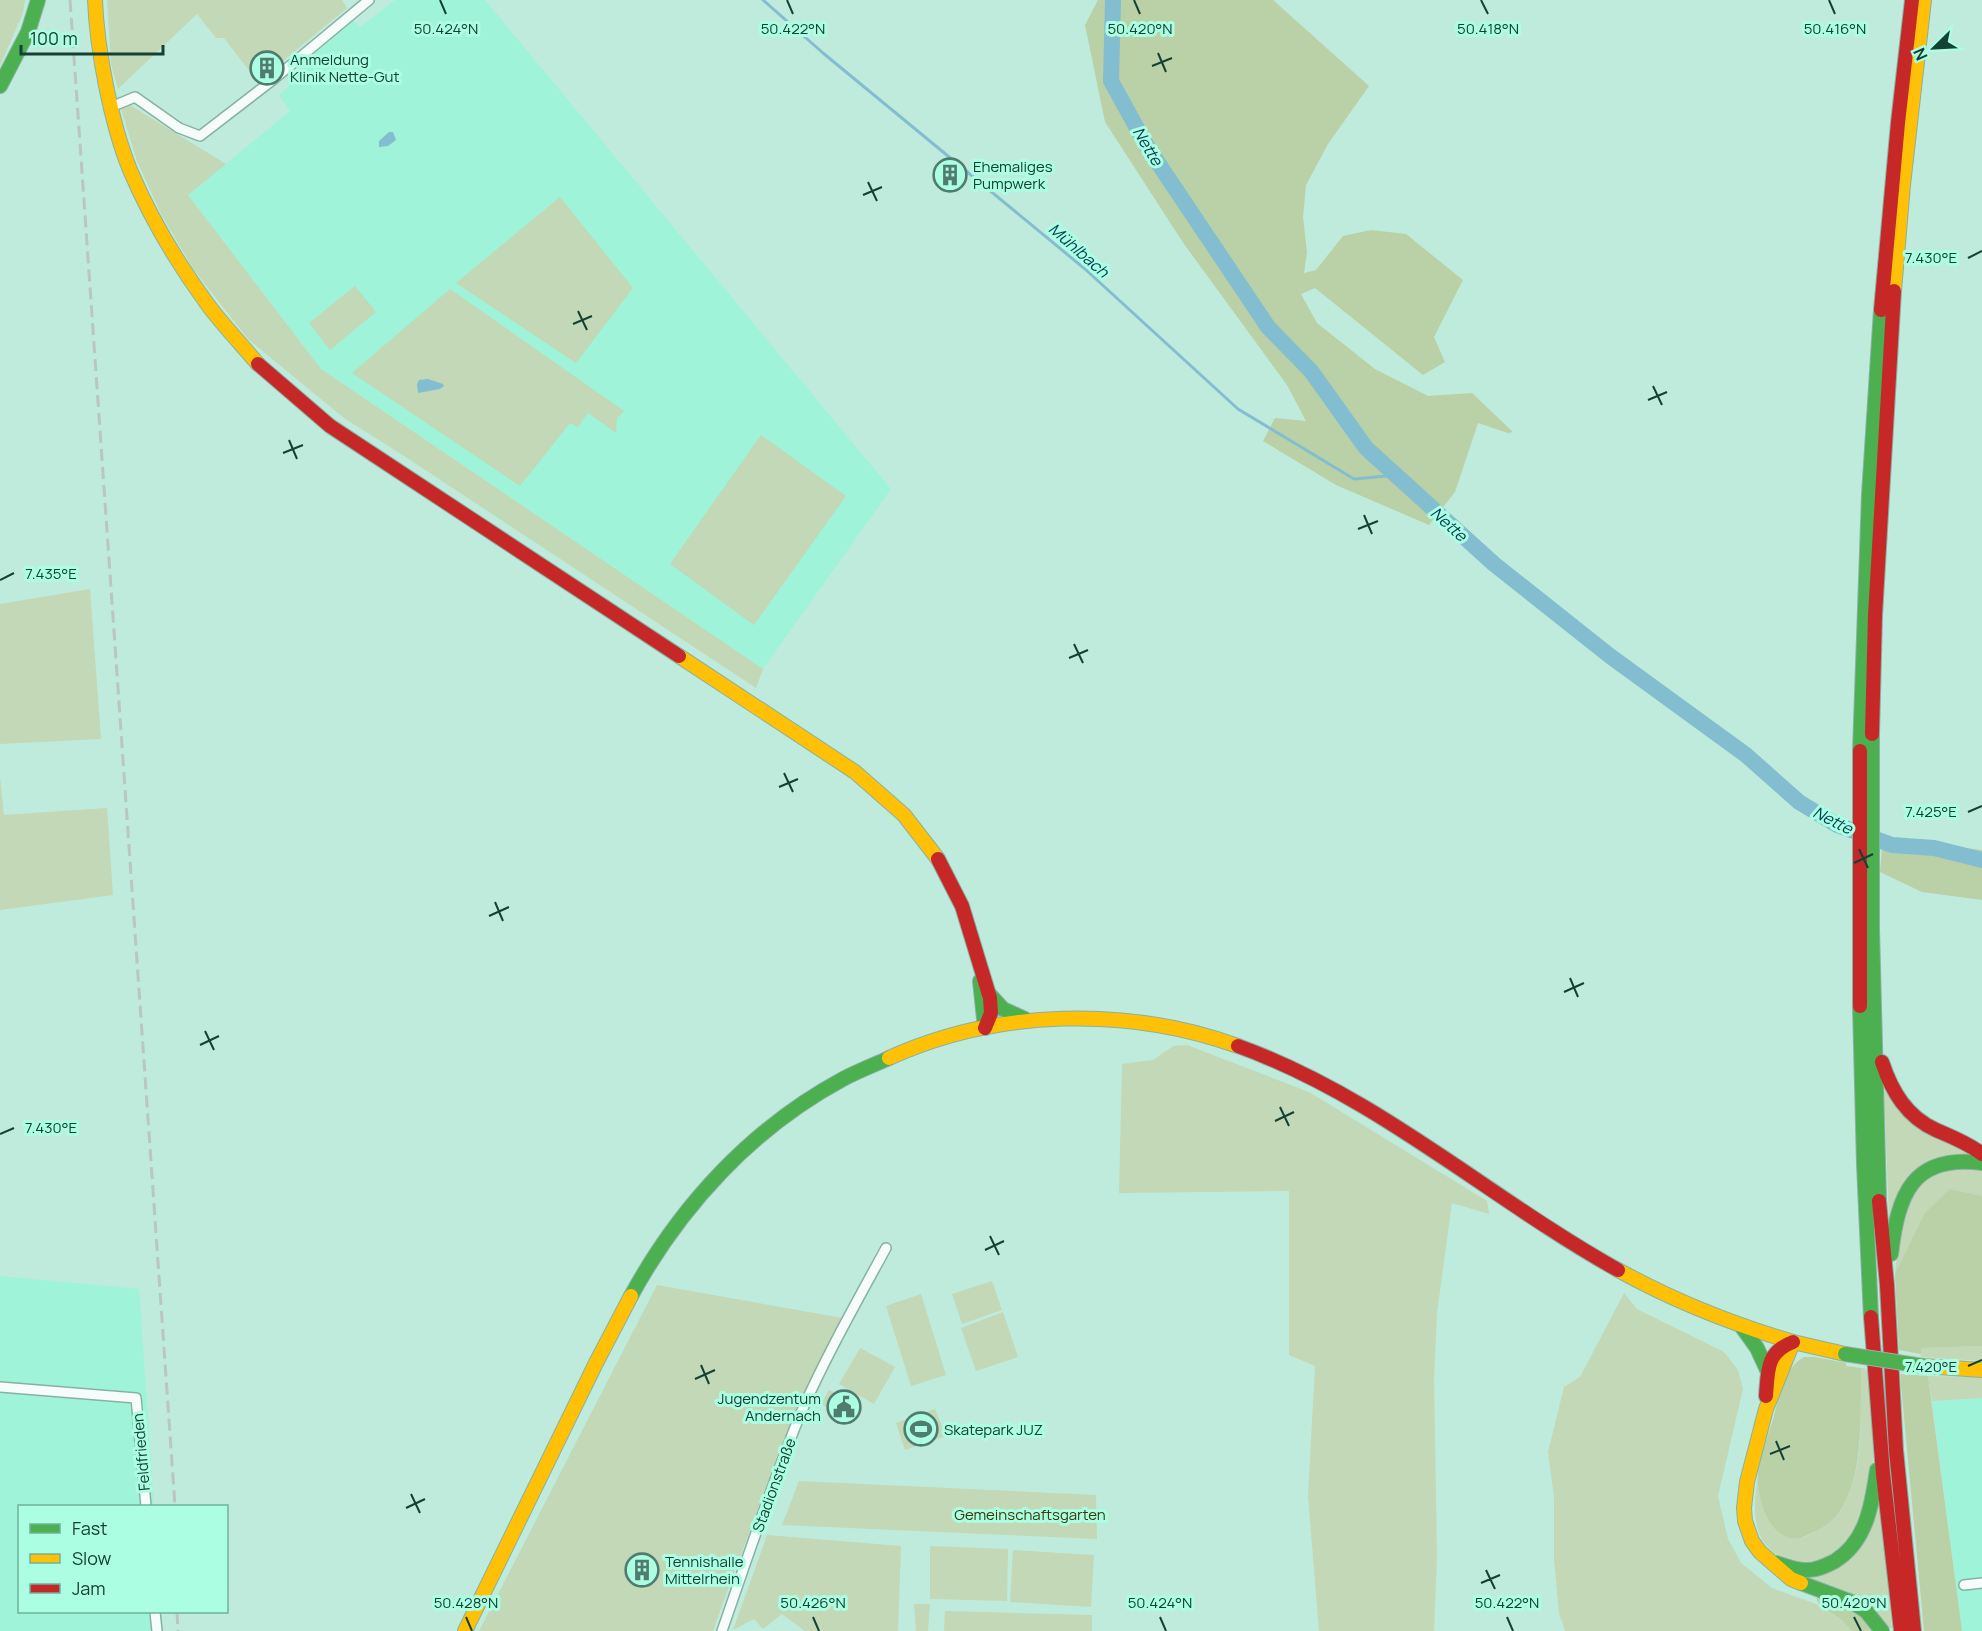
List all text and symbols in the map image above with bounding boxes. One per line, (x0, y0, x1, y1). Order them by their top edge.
scale bar (21, 18, 164, 56)
text: 50.424°N (414, 18, 478, 39)
text: 50.422°N (761, 18, 825, 39)
text: 50.420°N (1107, 18, 1173, 39)
text: 50.418°N (1457, 18, 1519, 39)
text: 50.416°N (1804, 18, 1866, 39)
north arrow (1904, 18, 1964, 78)
text: 100 m (30, 26, 78, 50)
text: N (1908, 44, 1933, 64)
place label: Anmeldung Klinik Nette-Gut (290, 49, 399, 87)
building icon: Anmeldung Klinik Nette-Gut (249, 50, 285, 86)
water label: Nette (1128, 123, 1169, 171)
place label: Ehemaliges Pumpwerk (973, 156, 1053, 194)
building icon: Ehemaliges Pumpwerk (932, 157, 968, 193)
water label: Mühlbach (1044, 218, 1114, 283)
text: 7.430°E (1905, 247, 1957, 268)
water label: Nette (1426, 502, 1473, 547)
text: 7.435°E (25, 563, 77, 584)
water label: Nette (1810, 801, 1858, 840)
text: 7.425°E (1905, 801, 1957, 822)
text: 7.430°E (25, 1117, 77, 1138)
text: 7.420°E (1905, 1356, 1957, 1377)
place label: Jugendzentum Andernach (718, 1388, 821, 1426)
public building icon: Jugendzentum Andernach (826, 1389, 862, 1425)
sports icon: Skatepark JUZ (903, 1411, 939, 1447)
street label: Feldfrieden (127, 1412, 155, 1492)
place label: Skatepark JUZ (944, 1419, 1043, 1440)
street label: Stadionstraße (747, 1435, 801, 1535)
park label: Gemeinschaftsgarten (954, 1504, 1106, 1525)
legend (18, 1505, 228, 1613)
text: Fast (72, 1516, 107, 1540)
text: Slow (72, 1546, 112, 1570)
place label: Tennishalle Mittelrhein (665, 1551, 744, 1589)
building icon: Tennishalle Mittelrhein (624, 1552, 660, 1588)
text: Jam (72, 1576, 106, 1600)
text: 50.428°N (434, 1592, 498, 1613)
text: 50.426°N (780, 1592, 846, 1613)
text: 50.424°N (1128, 1592, 1192, 1613)
text: 50.422°N (1475, 1592, 1539, 1613)
text: 50.420°N (1821, 1592, 1887, 1613)

